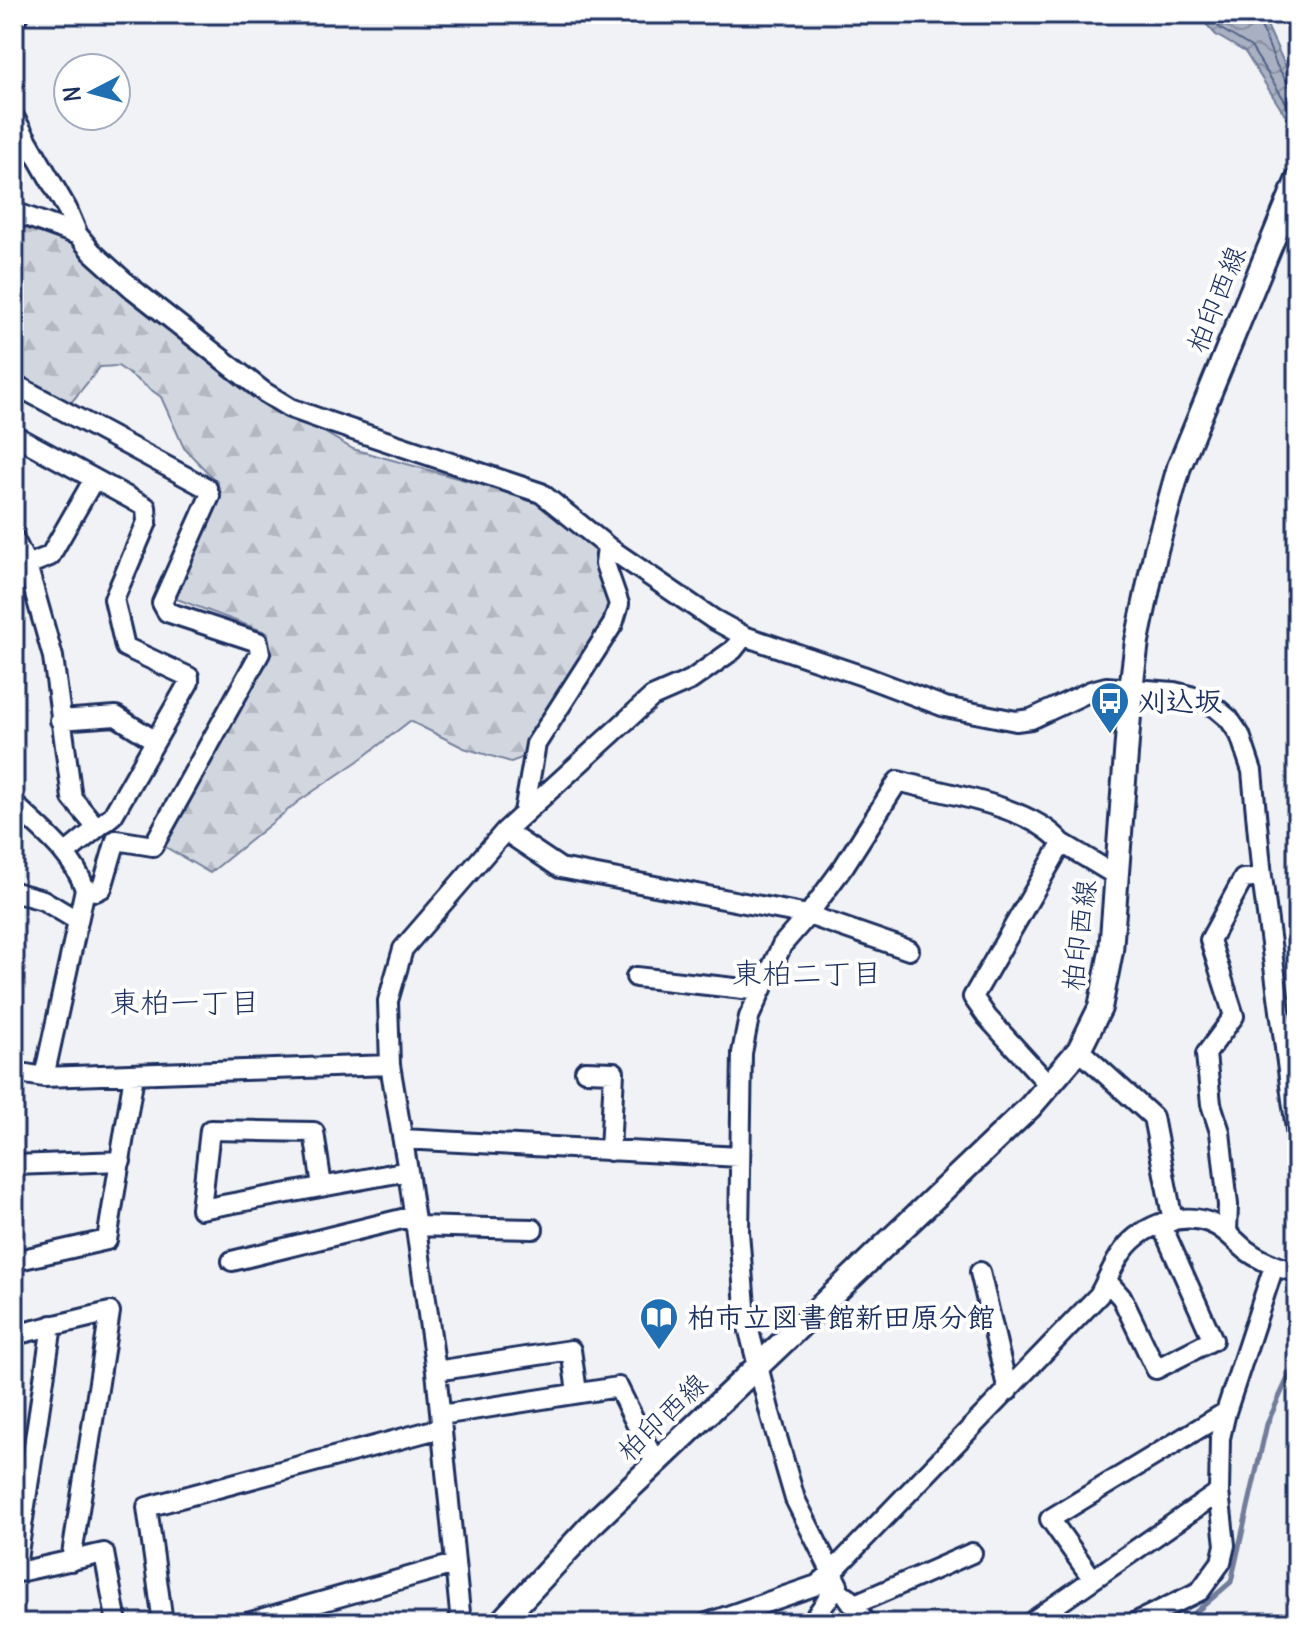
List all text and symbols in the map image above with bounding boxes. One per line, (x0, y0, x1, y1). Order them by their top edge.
north arrow (52, 52, 132, 132)
text: N (57, 85, 87, 103)
street label: 柏印西線 (1178, 240, 1254, 358)
bus stop icon: 刈込坂 (1089, 680, 1131, 735)
place label: 刈込坂 (1138, 683, 1222, 719)
street label: 柏印西線 (1054, 877, 1104, 993)
district label: 東柏二丁目 (732, 954, 882, 992)
district label: 東柏一丁目 (110, 983, 260, 1021)
library icon: 柏市立図書館新田原分館 (638, 1296, 680, 1351)
place label: 柏市立図書館新田原分館 (687, 1299, 995, 1335)
street label: 柏印西線 (609, 1365, 715, 1469)

